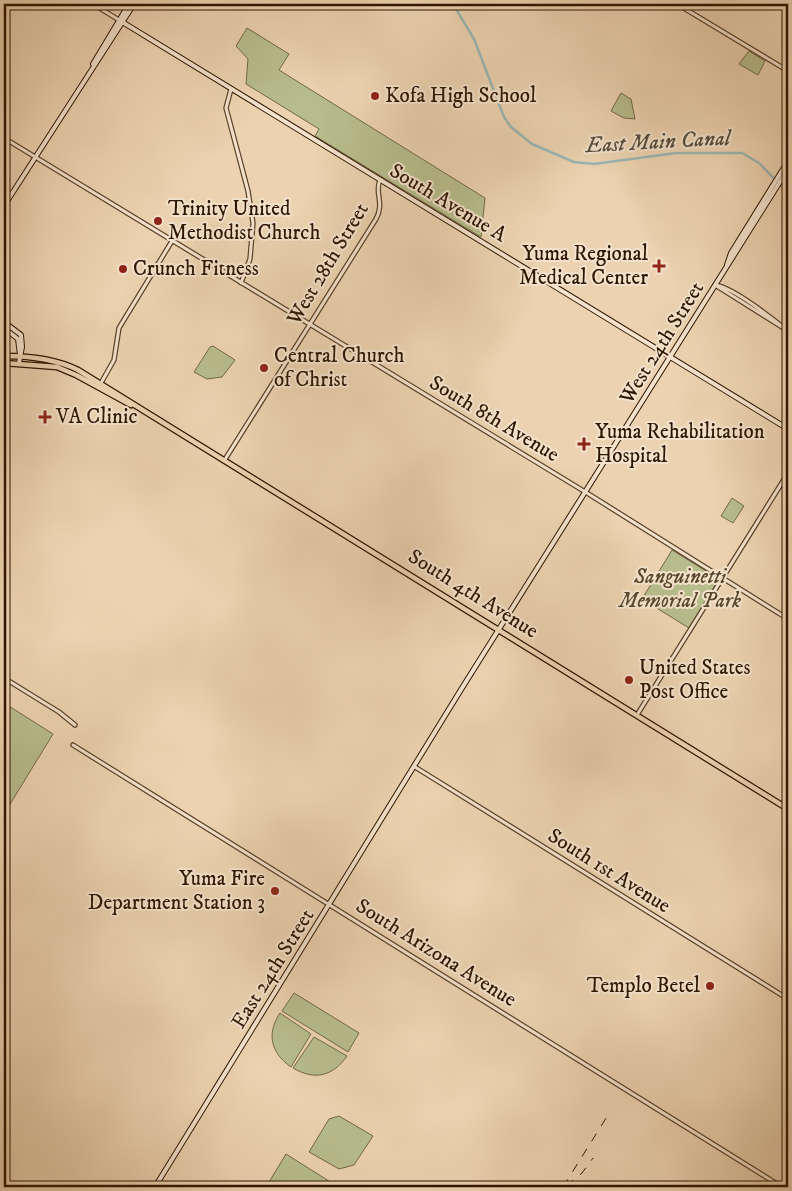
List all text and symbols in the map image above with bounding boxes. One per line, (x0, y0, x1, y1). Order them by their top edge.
place label: Kofa High School (385, 83, 537, 109)
marker: Kofa High School (369, 90, 381, 102)
water label: East Main Canal (583, 125, 733, 159)
street label: South Avenue A (385, 158, 512, 248)
place label: Trinity United Methodist Church (168, 196, 320, 246)
street label: West 28th Street (281, 198, 375, 331)
marker: Trinity United Methodist Church (152, 215, 164, 227)
place label: Yuma Regional Medical Center (519, 241, 649, 291)
place label: Crunch Fitness (133, 256, 259, 282)
marker: Yuma Regional Medical Center (652, 259, 666, 273)
marker: Crunch Fitness (117, 263, 129, 275)
street label: West 24th Street (613, 277, 710, 410)
place label: Central Church of Christ (274, 343, 405, 393)
marker: Central Church of Christ (258, 362, 270, 374)
street label: South 8th Avenue (424, 370, 564, 468)
place label: VA Clinic (55, 404, 137, 430)
marker: VA Clinic (38, 410, 52, 424)
place label: Yuma Rehabilitation Hospital (595, 419, 765, 469)
marker: Yuma Rehabilitation Hospital (577, 437, 591, 451)
street label: South 4th Avenue (403, 544, 543, 645)
park label: Sanguinetti Memorial Park (617, 564, 741, 614)
place label: United States Post Office (639, 655, 751, 705)
marker: United States Post Office (623, 674, 635, 686)
street label: South 1st Avenue (543, 823, 676, 919)
place label: Yuma Fire Department Station 3 (88, 866, 265, 916)
marker: Yuma Fire Department Station 3 (269, 885, 281, 897)
street label: South Arizona Avenue (351, 893, 521, 1013)
street label: East 24th Street (226, 904, 320, 1034)
place label: Templo Betel (587, 973, 701, 999)
marker: Templo Betel (704, 980, 716, 992)

